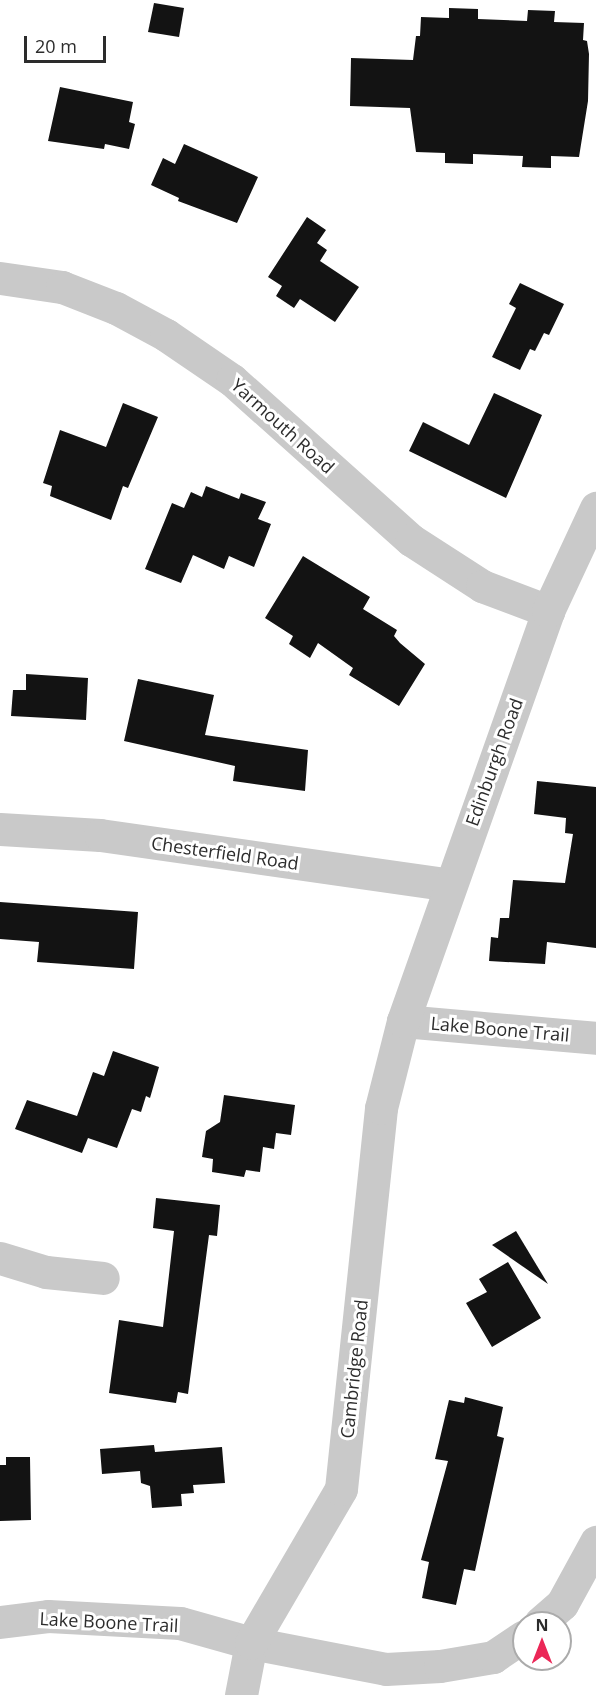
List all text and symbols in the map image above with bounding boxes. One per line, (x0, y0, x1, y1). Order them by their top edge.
scale bar (27, 24, 110, 62)
text: 20 m (35, 34, 77, 58)
street label: Yarmouth Road (227, 374, 339, 478)
street label: Edinburgh Road (461, 695, 527, 829)
street label: Chesterfield Road (150, 832, 300, 874)
street label: Lake Boone Trail (430, 1012, 570, 1046)
street label: Cambridge Road (336, 1299, 372, 1439)
street label: Lake Boone Trail (39, 1608, 179, 1636)
north arrow (512, 1611, 572, 1671)
text: N (535, 1614, 549, 1636)

